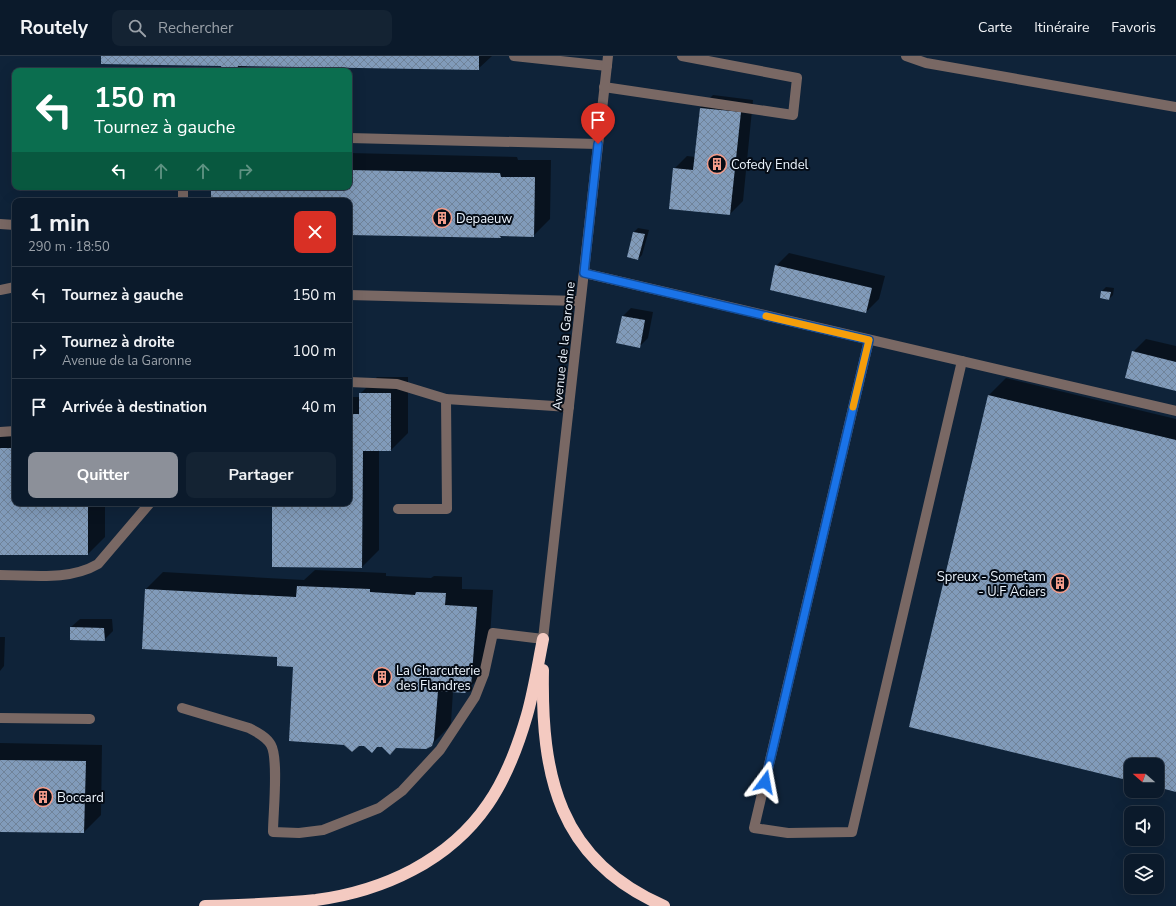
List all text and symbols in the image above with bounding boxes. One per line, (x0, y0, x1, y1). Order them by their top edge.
search box (112, 10, 392, 46)
text: Routely (20, 15, 88, 41)
icon: search (126, 17, 148, 39)
text: Rechercher (158, 18, 233, 38)
text: Carte (978, 18, 1012, 37)
text: Itinéraire (1034, 18, 1089, 37)
text: Favoris (1111, 18, 1156, 37)
text: 150 m (94, 79, 177, 117)
icon: left (28, 84, 80, 136)
pin (581, 103, 615, 144)
icon: arrive (587, 109, 609, 131)
text: Tournez à gauche (94, 115, 235, 139)
building icon: Cofedy Endel (706, 153, 728, 175)
place label: Cofedy Endel (731, 156, 809, 174)
icon: left (108, 160, 130, 182)
icon: ahead (150, 160, 172, 182)
icon: ahead (192, 160, 214, 182)
icon: right (234, 160, 256, 182)
text: 1 min (28, 207, 90, 239)
building icon: Depaeuw (431, 207, 453, 229)
place label: Depaeuw (456, 210, 512, 228)
button: close (294, 211, 336, 253)
text: 290 m · 18:50 (28, 238, 110, 256)
street label: Avenue de la Garonne (548, 281, 580, 411)
icon: left (28, 284, 50, 306)
text: Tournez à gauche (62, 285, 184, 305)
text: 150 m (292, 285, 336, 305)
text: Tournez à droite (62, 332, 175, 352)
icon: right (28, 340, 50, 362)
text: 100 m (292, 341, 336, 361)
text: Avenue de la Garonne (62, 352, 191, 370)
icon: arrive (28, 396, 50, 418)
text: Arrivée à destination (62, 397, 207, 417)
text: 40 m (301, 397, 336, 417)
button: Quitter (28, 452, 178, 498)
button: Partager (186, 452, 336, 498)
place label: Spreux - Sometam - U.F Aciers (937, 568, 1046, 601)
building icon: Spreux - Sometam - U.F Aciers (1049, 572, 1071, 594)
place label: La Charcuterie des Flandres (396, 662, 480, 695)
building icon: La Charcuterie des Flandres (371, 666, 393, 688)
north arrow (1124, 758, 1164, 798)
map controls (1124, 758, 1164, 894)
position arrow (744, 761, 786, 803)
building icon: Boccard (32, 786, 54, 808)
place label: Boccard (57, 789, 104, 807)
button: sound (1124, 806, 1164, 846)
button: layers (1124, 854, 1164, 894)

